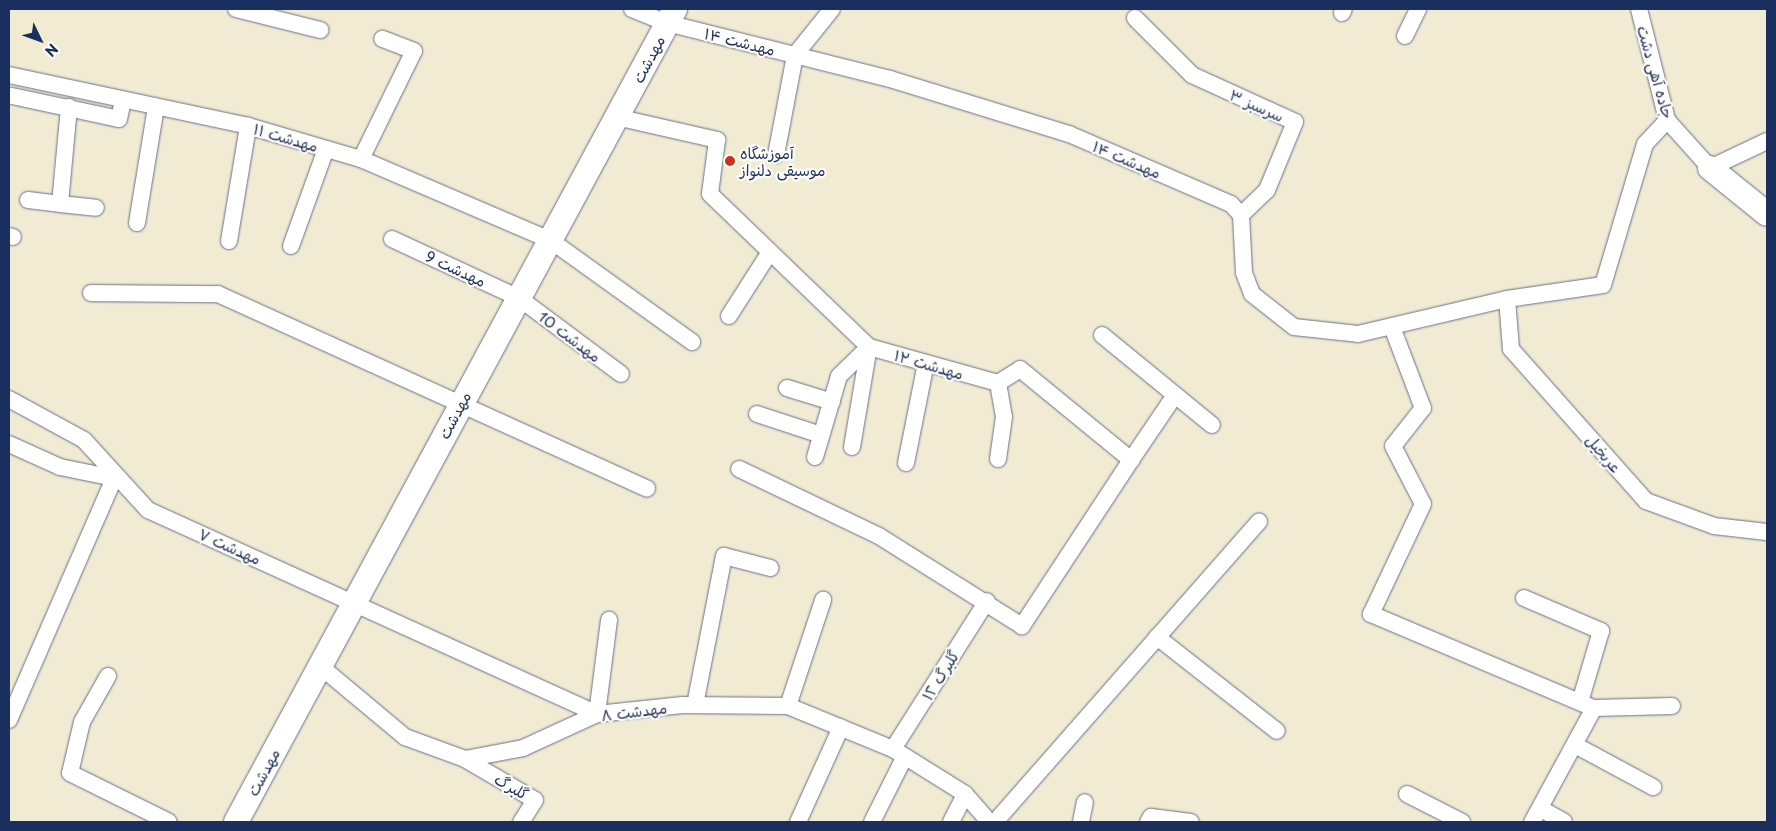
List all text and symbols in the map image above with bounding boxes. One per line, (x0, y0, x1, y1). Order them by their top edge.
north arrow (15, 15, 65, 65)
street label: مهدشت ۱۴ (703, 24, 777, 58)
street label: جاده آهی دشت (1634, 24, 1678, 120)
street label: مهدشت (628, 32, 668, 86)
text: N (40, 39, 63, 62)
street label: سرسبز ۳ (1227, 85, 1287, 125)
street label: مهدشت ۱۱ (252, 119, 320, 155)
street label: مهدشت ۱۴ (1090, 137, 1164, 181)
place label: آموزشگاه موسیقی دلنواز (740, 143, 825, 178)
marker: آموزشگاه موسیقی دلنواز (724, 155, 736, 167)
street label: مهدشت 9 (423, 246, 489, 290)
street label: مهدشت 10 (535, 307, 605, 365)
street label: مهدشت ۱۲ (892, 346, 966, 382)
street label: مهدشت (434, 388, 474, 442)
street label: عربخیل (1583, 430, 1625, 476)
street label: مهدشت ۷ (196, 524, 264, 568)
street label: گلبرگ ١٢ (918, 647, 962, 703)
street label: مهدشت ۸ (600, 698, 668, 724)
street label: مهدشت (243, 745, 283, 799)
street label: گلبرگ (492, 769, 532, 803)

